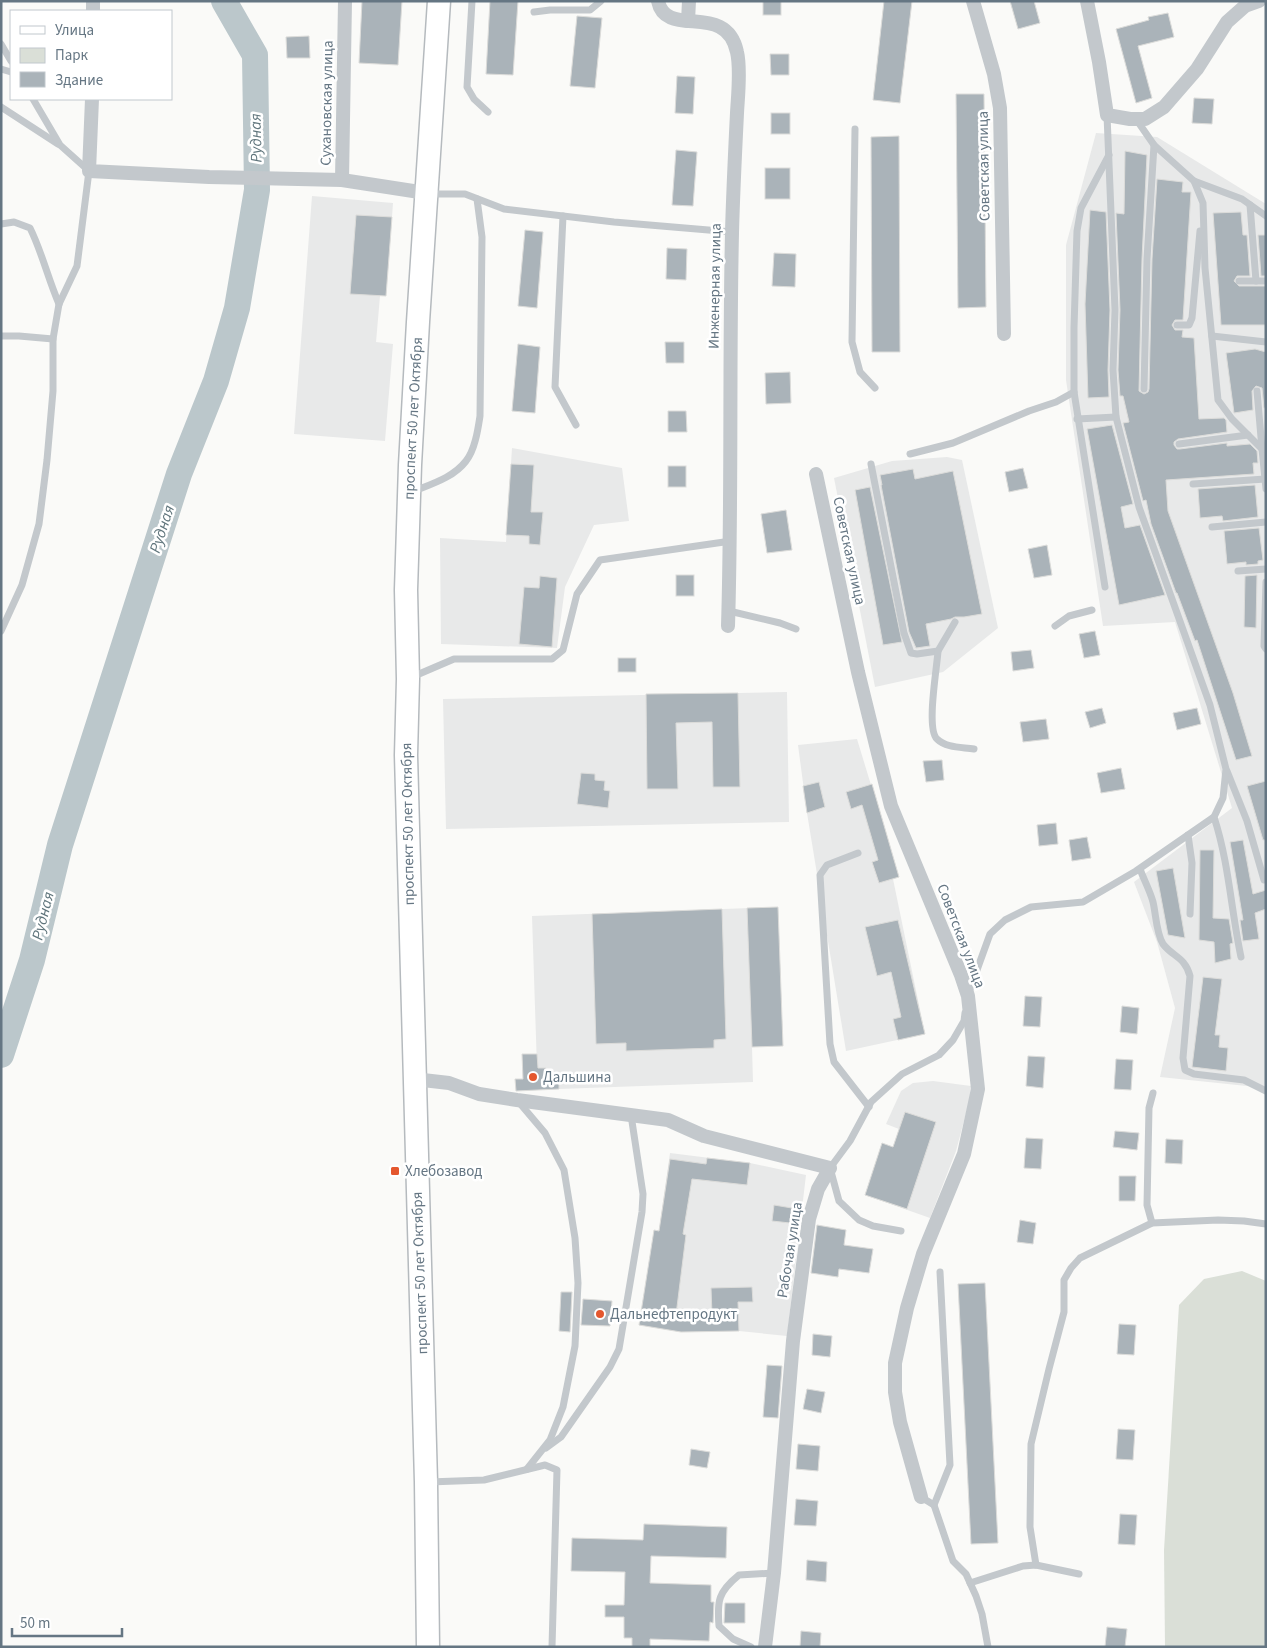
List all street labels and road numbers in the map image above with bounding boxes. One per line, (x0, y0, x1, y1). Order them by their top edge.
street label: Сухановская улица (315, 40, 339, 166)
street label: Советская улица (973, 111, 995, 221)
street label: Инженерная улица (703, 223, 727, 349)
street label: проспект 50 лет Октября (398, 337, 428, 500)
street label: Советская улица (827, 495, 871, 607)
street label: проспект 50 лет Октября (396, 742, 420, 906)
street label: Советская улица (931, 881, 991, 991)
street label: проспект 50 лет Октября (407, 1191, 433, 1355)
street label: Рабочая улица (772, 1200, 808, 1300)

